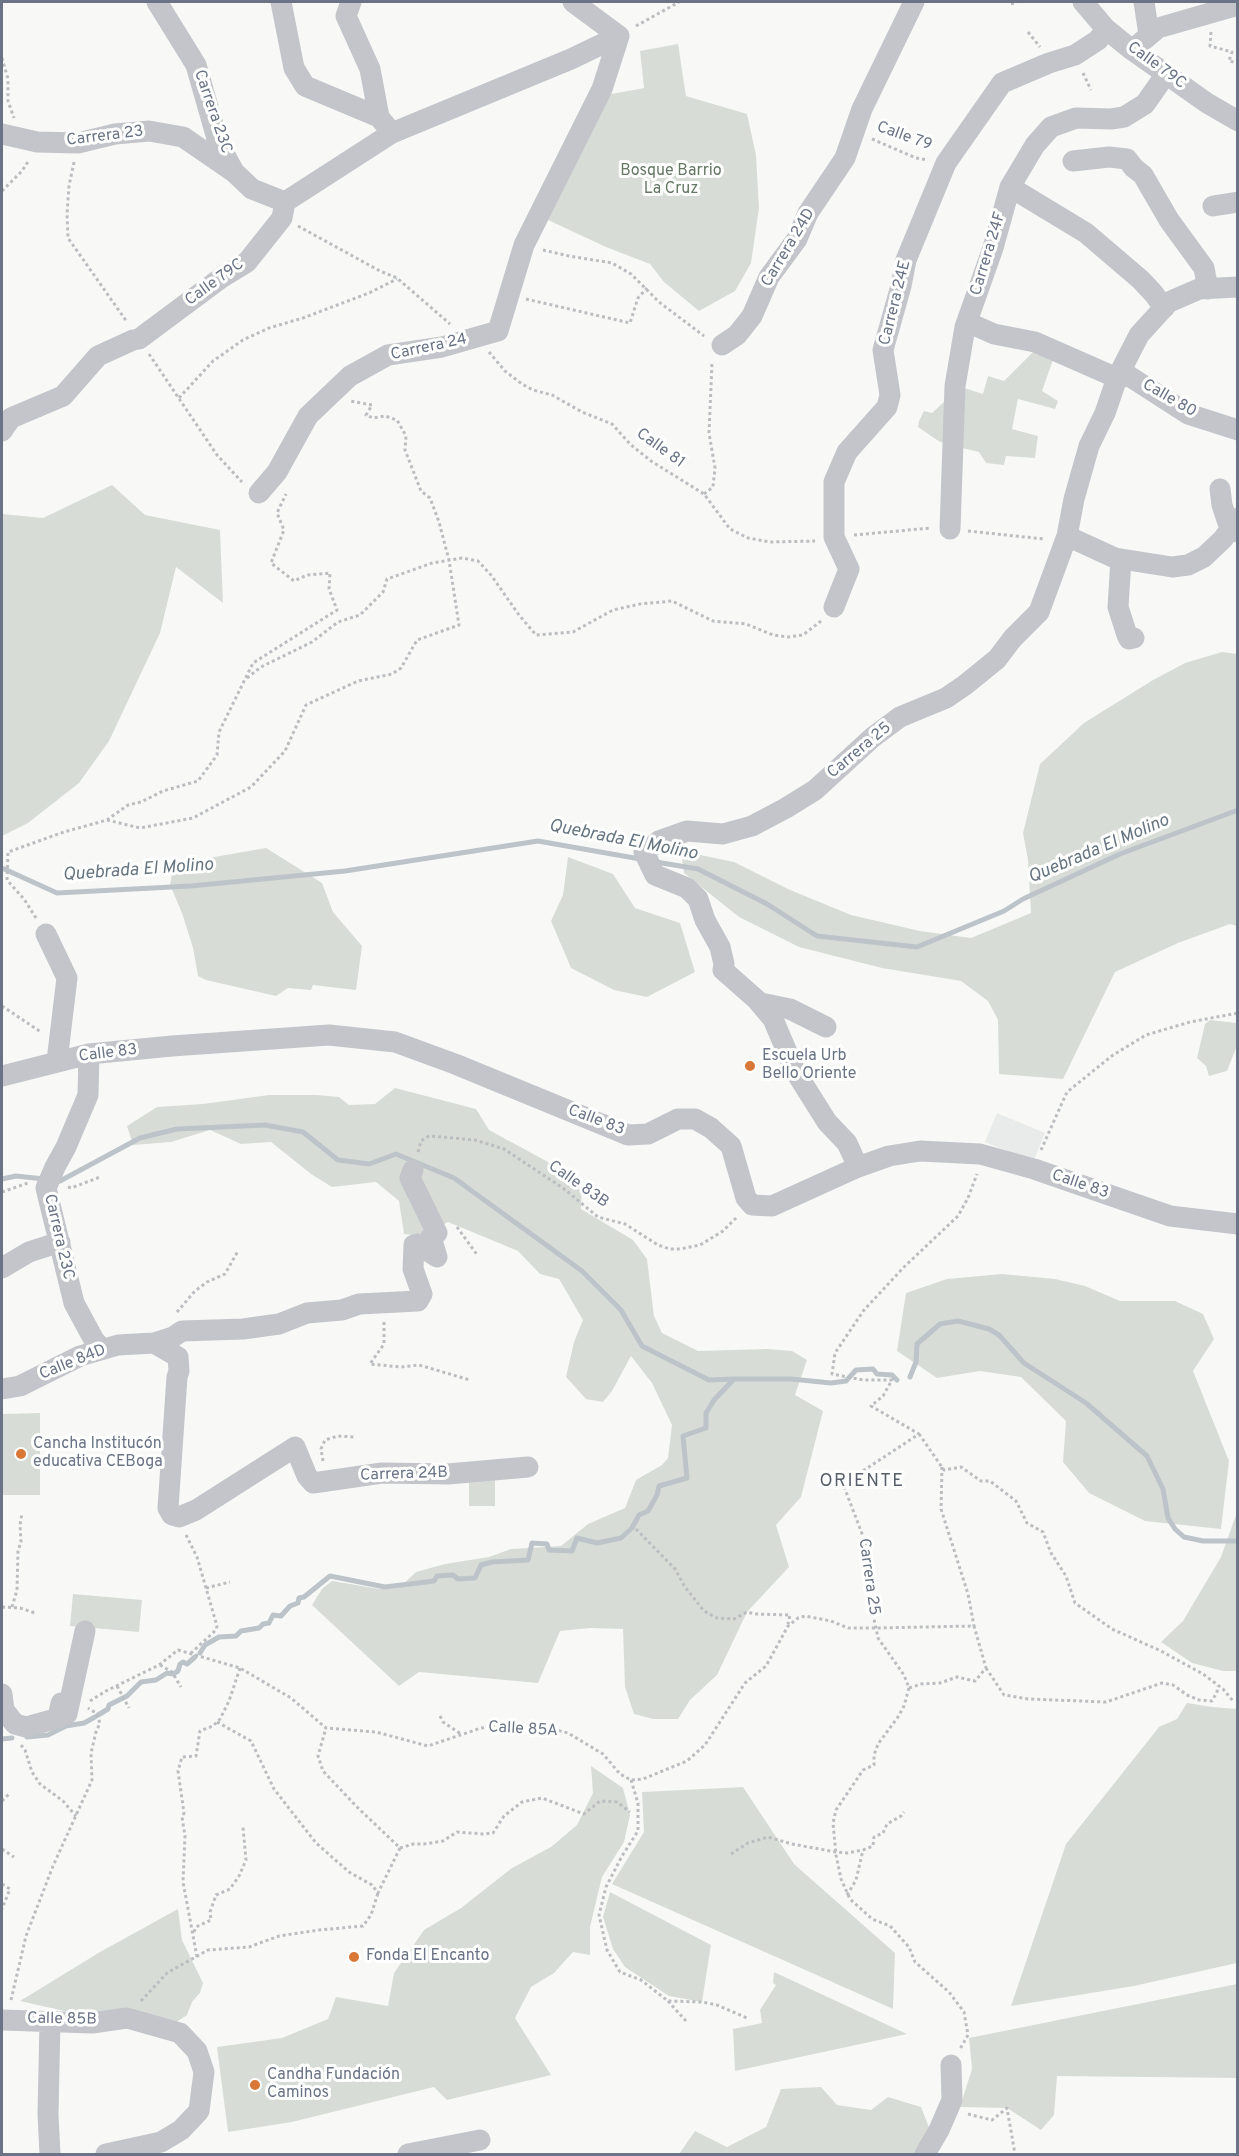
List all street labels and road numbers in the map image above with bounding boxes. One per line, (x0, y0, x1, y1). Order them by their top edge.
street label: Calle 79C (1123, 38, 1189, 94)
street label: Carrera 23C (189, 68, 235, 156)
street label: Calle 79 (874, 118, 934, 156)
street label: Carrera 23 (66, 123, 144, 151)
street label: Carrera 24D (758, 205, 820, 291)
street label: Carrera 24F (967, 210, 1011, 298)
street label: Calle 79C (182, 255, 248, 311)
street label: Carrera 24E (876, 258, 916, 348)
street label: Carrera 24 (389, 331, 469, 365)
street label: Calle 80 (1138, 376, 1200, 422)
street label: Calle 81 (632, 425, 688, 473)
street label: Carrera 25 (824, 719, 896, 783)
street label: Calle 83 (78, 1041, 138, 1067)
street label: Calle 83 (565, 1101, 627, 1141)
street label: Calle 83B (544, 1157, 612, 1213)
street label: Calle 83 (1049, 1166, 1111, 1204)
street label: Carrera 23C (39, 1192, 77, 1282)
street label: Calle 84D (37, 1341, 109, 1385)
street label: Carrera 24B (360, 1464, 448, 1486)
street label: Carrera 25 (853, 1537, 883, 1617)
street label: Calle 85A (488, 1719, 558, 1741)
street label: Calle 85B (27, 2010, 97, 2030)

